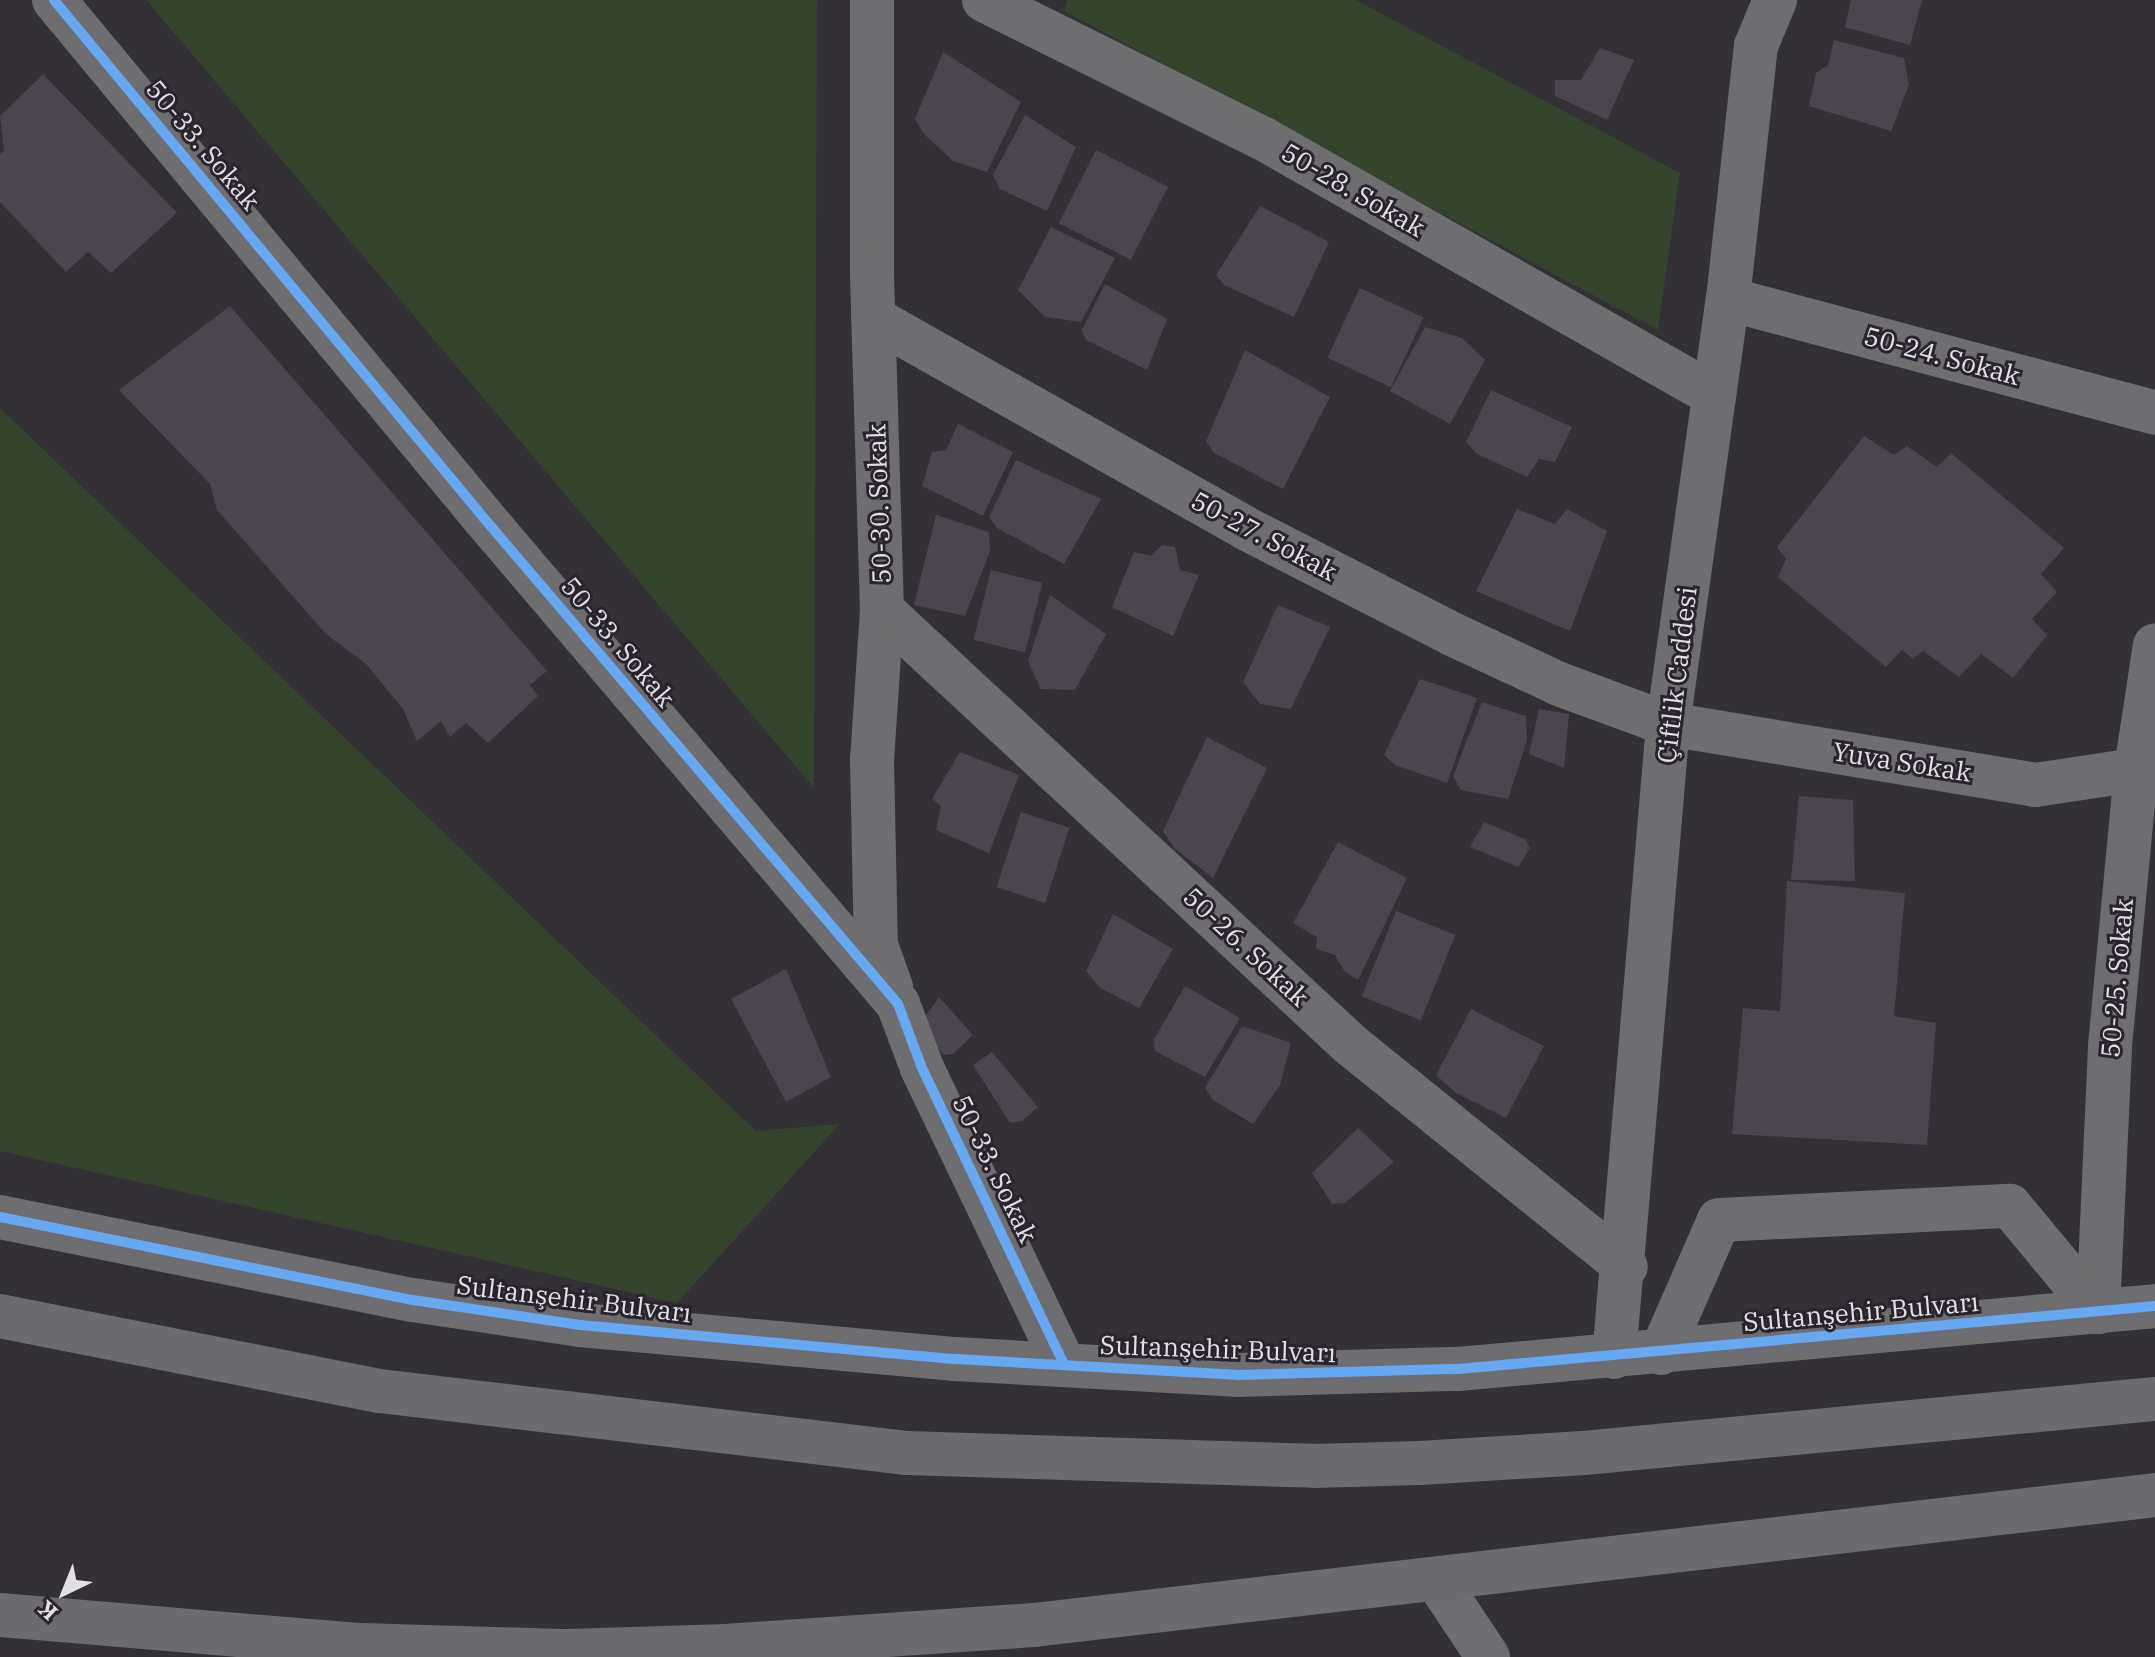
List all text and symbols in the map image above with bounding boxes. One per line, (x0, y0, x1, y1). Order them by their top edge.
street label: 50-33. Sokak (140, 74, 266, 216)
street label: 50-28. Sokak (1276, 136, 1430, 244)
street label: 50-24. Sokak (1861, 320, 2023, 392)
street label: 50-30. Sokak (861, 423, 897, 585)
street label: 50-27. Sokak (1186, 485, 1342, 587)
street label: 50-33. Sokak (555, 571, 681, 713)
street label: Çiftlik Caddesi (1651, 585, 1703, 765)
street label: Yuva Sokak (1831, 736, 1973, 788)
street label: 50-26. Sokak (1177, 881, 1315, 1013)
street label: 50-25. Sokak (2094, 897, 2140, 1059)
street label: 50-33. Sokak (946, 1090, 1044, 1248)
street label: Sultanşehir Bulvarı (455, 1269, 693, 1329)
street label: Sultanşehir Bulvarı (1742, 1286, 1980, 1338)
street label: Sultanşehir Bulvarı (1099, 1329, 1337, 1369)
north arrow (24, 1553, 104, 1633)
text: K (31, 1595, 63, 1627)

